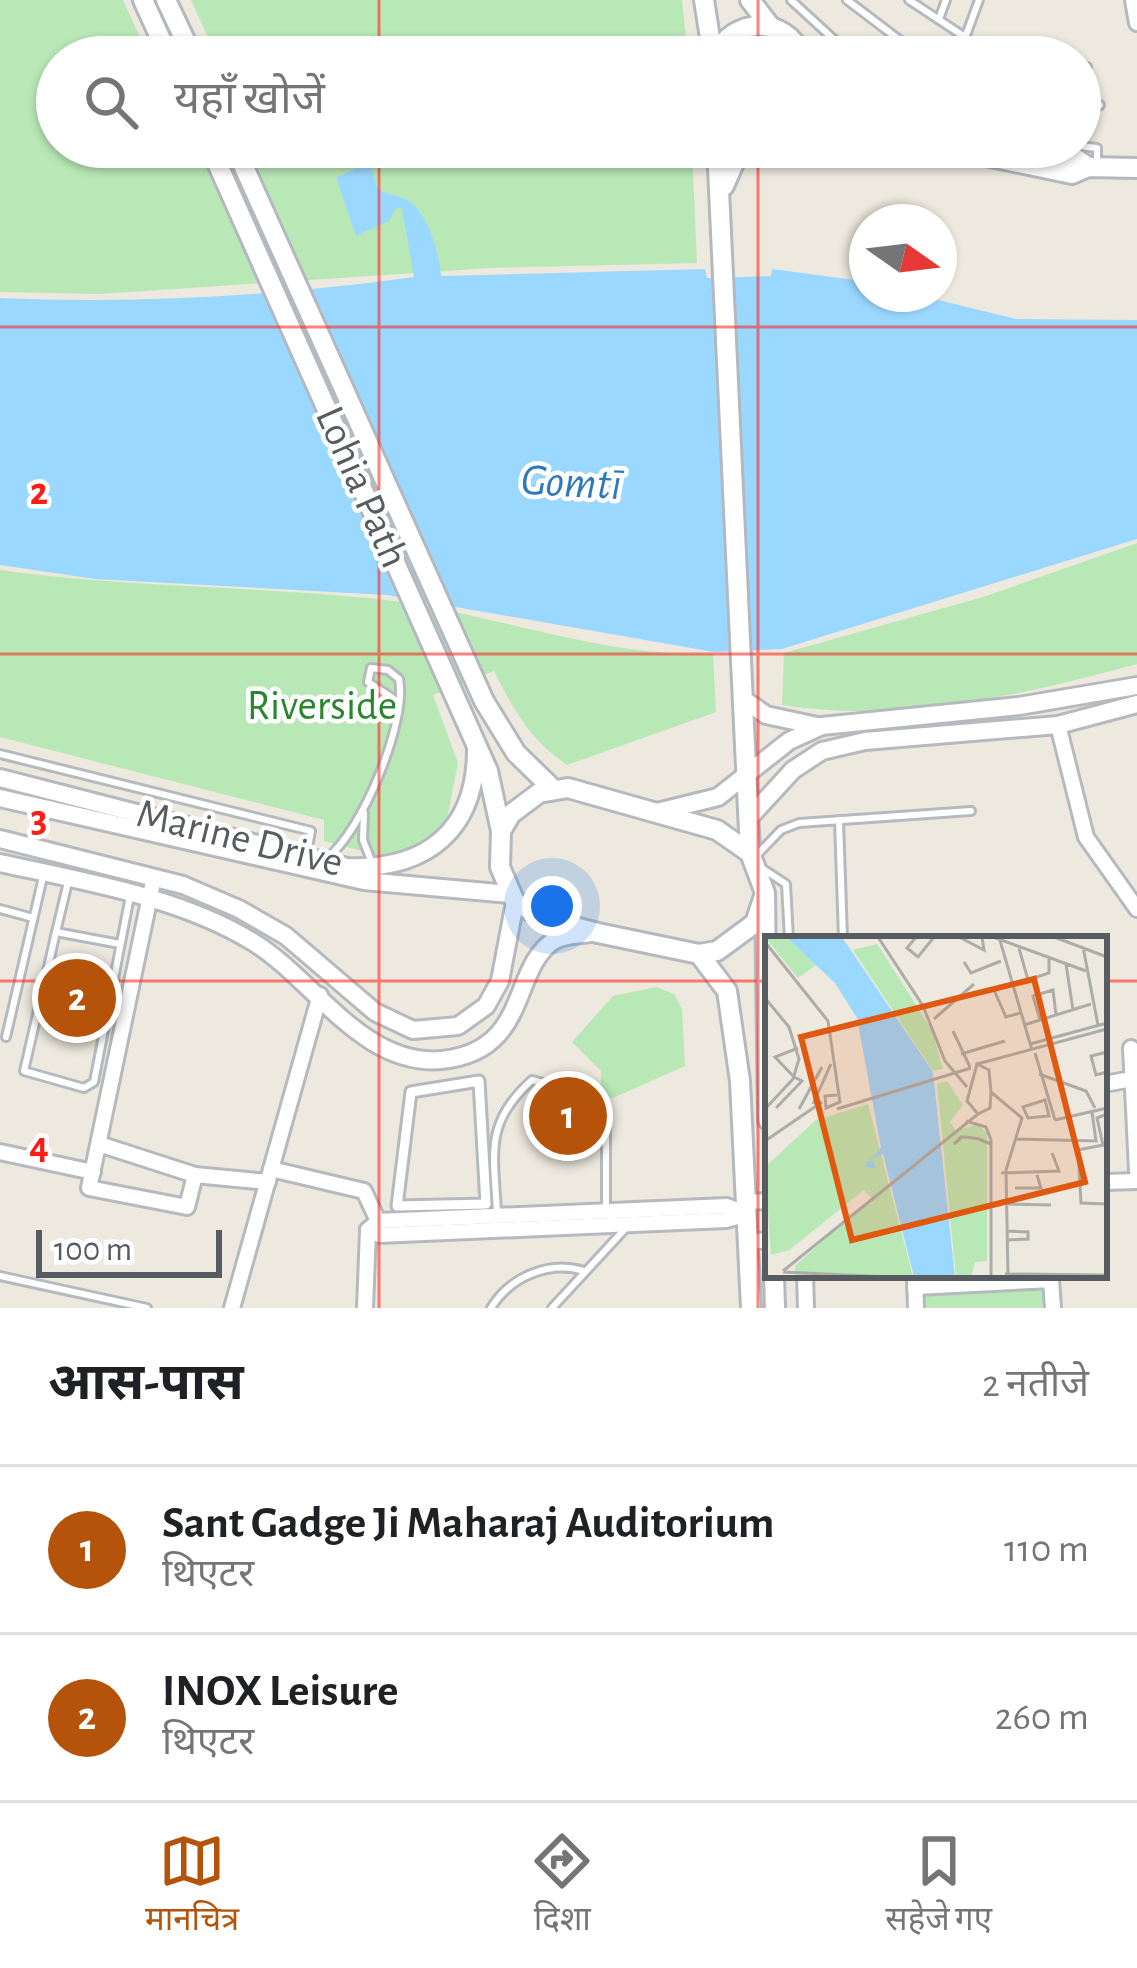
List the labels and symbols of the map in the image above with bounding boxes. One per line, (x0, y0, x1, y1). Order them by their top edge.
north arrow (849, 204, 957, 312)
street label: Lohia Path (308, 400, 416, 574)
water label: Gomtī (520, 458, 626, 508)
text: 2 (30, 473, 48, 512)
park label: Riverside (247, 685, 397, 727)
street label: Marine Drive (133, 792, 347, 884)
text: 3 (31, 800, 47, 839)
your location (522, 876, 582, 936)
inset map (765, 936, 1107, 1278)
pin: 2 (38, 953, 116, 1043)
pin: 1 (529, 1071, 607, 1161)
text: 4 (29, 1127, 49, 1166)
scale bar (36, 1224, 222, 1277)

